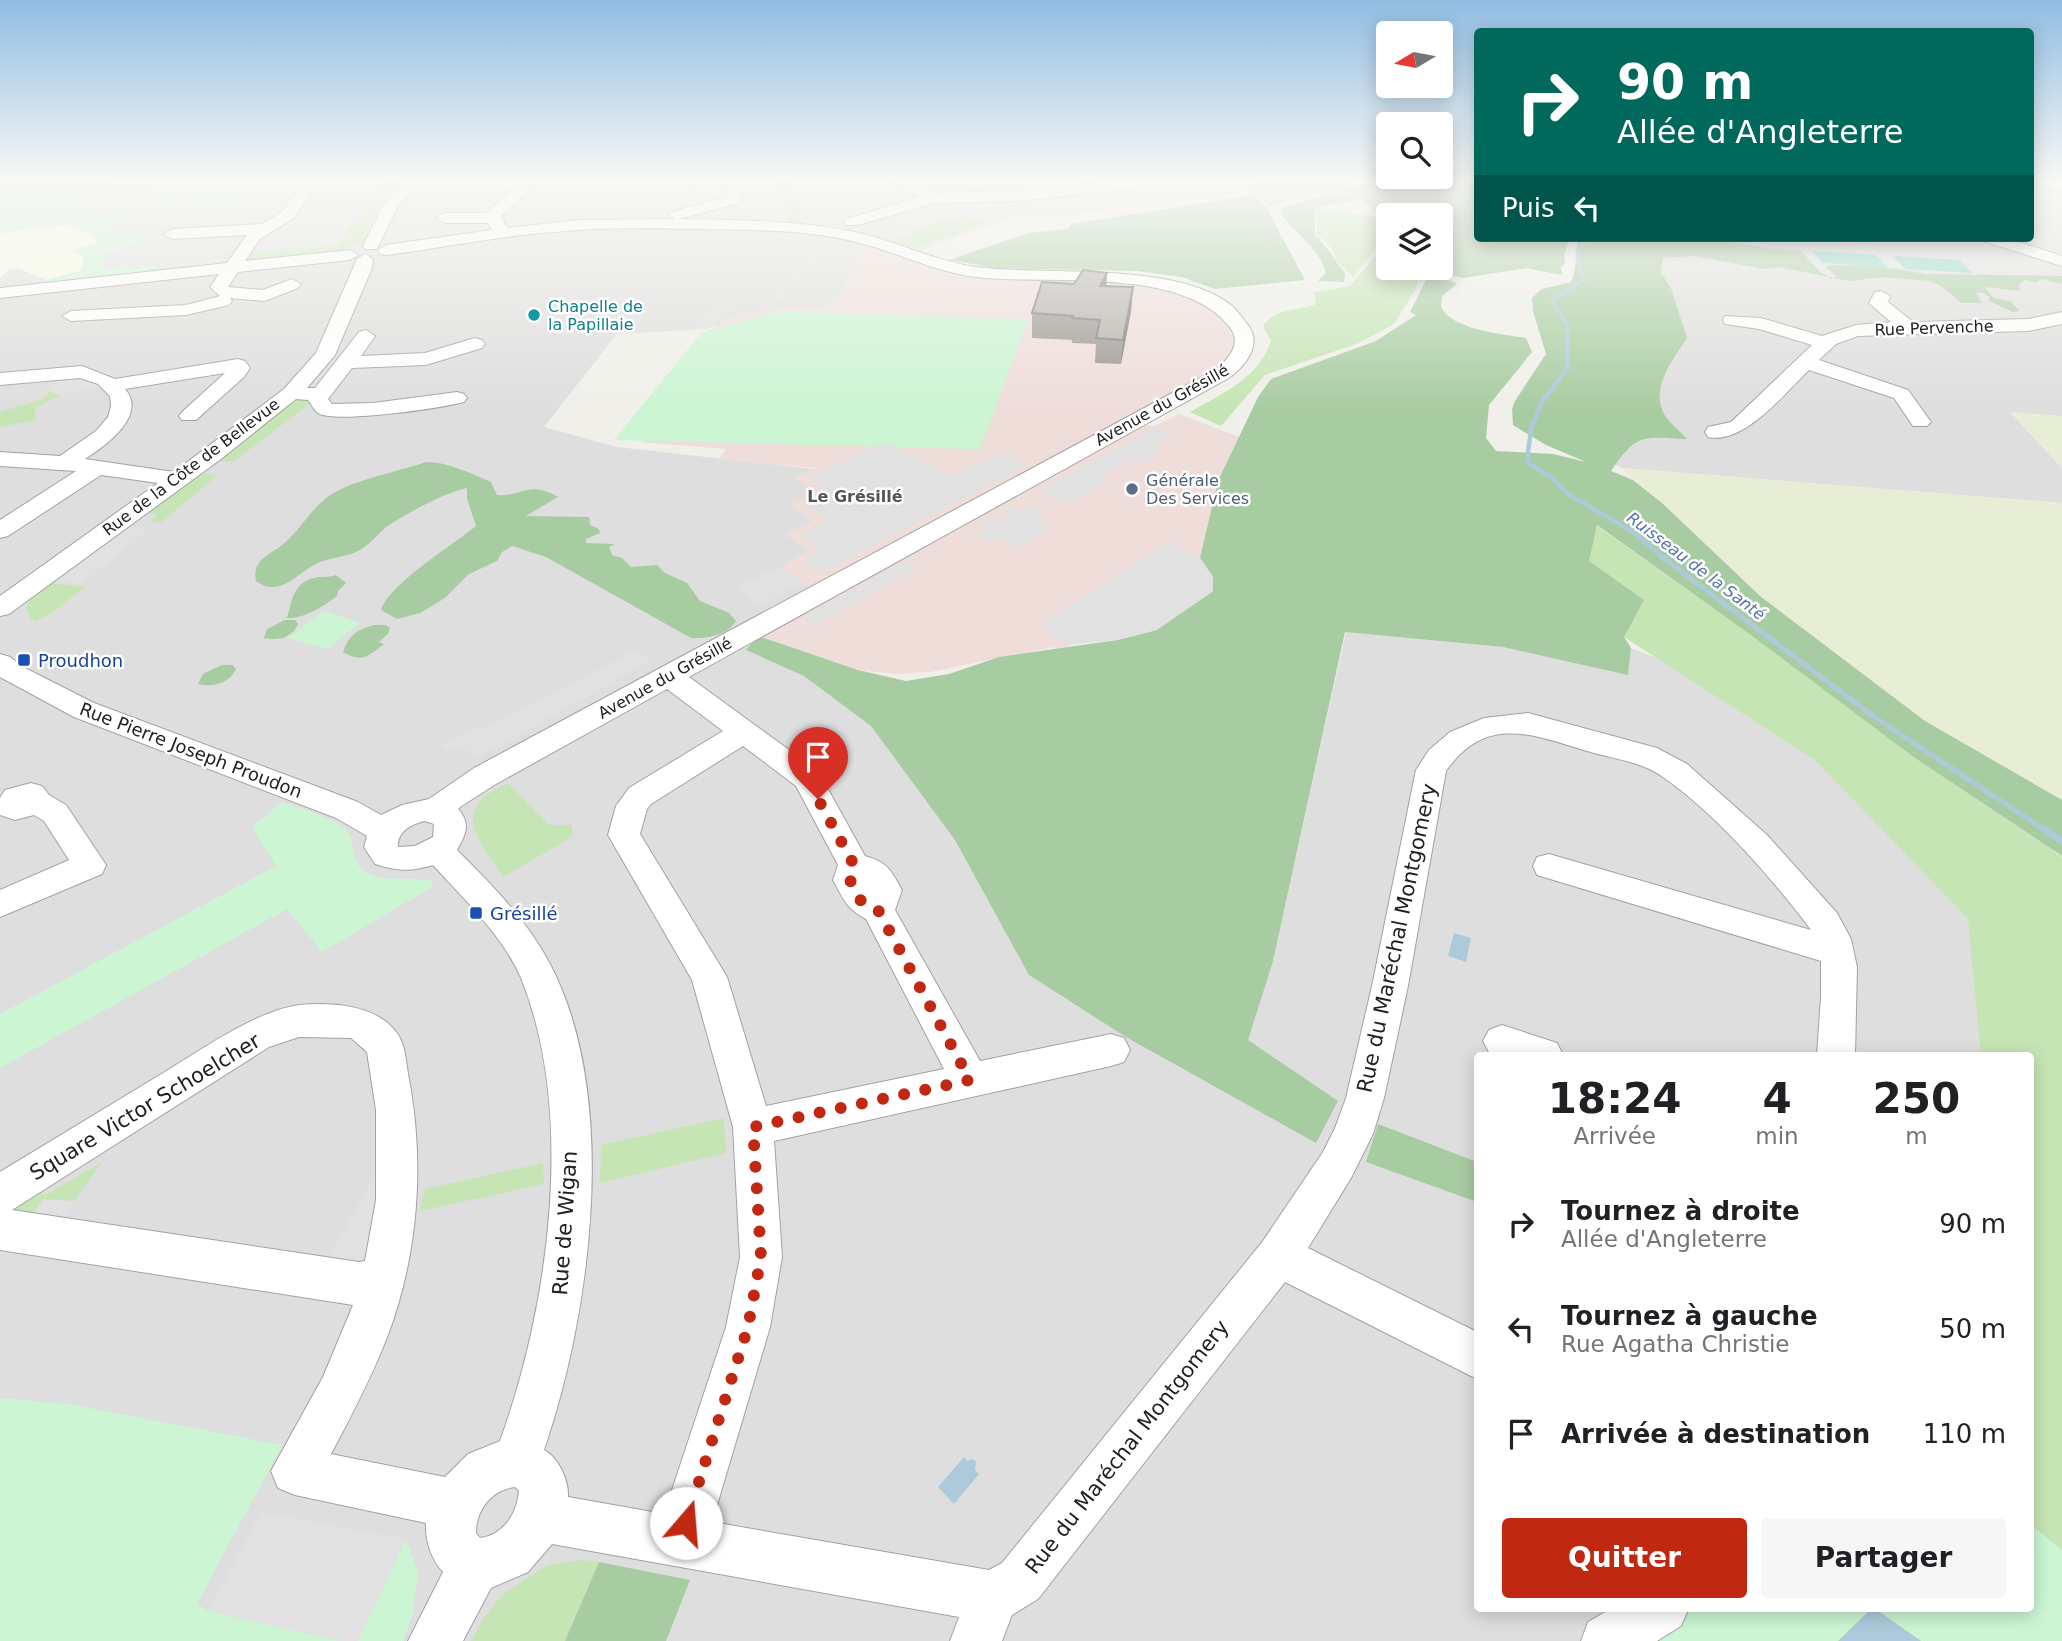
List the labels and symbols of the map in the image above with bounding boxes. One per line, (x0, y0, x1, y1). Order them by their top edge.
north arrow (1376, 21, 1452, 98)
place label: Chapelle de la Papillaie (548, 297, 643, 334)
marker: Chapelle de la Papillaie (526, 307, 542, 323)
street label: Rue Pervenche (1874, 316, 1994, 340)
street label: Avenue du Grésillé (1092, 360, 1232, 450)
street label: Rue de la Côte de Bellevue (99, 394, 283, 540)
place label: Générale Des Services (1146, 471, 1249, 508)
marker: Générale Des Services (1124, 481, 1140, 497)
district label: Le Grésillé (807, 487, 903, 506)
water label: Ruisseau de la Santé (1623, 508, 1769, 624)
street label: Avenue du Grésillé (595, 633, 735, 723)
place label: Proudhon (38, 650, 123, 671)
marker: Proudhon (16, 652, 32, 668)
street label: Rue Pierre Joseph Proudon (77, 698, 305, 802)
pin (788, 727, 848, 799)
street label: Rue du Maréchal Montgomery (1352, 781, 1442, 1095)
place label: Grésillé (490, 903, 557, 924)
marker: Grésillé (468, 905, 484, 921)
street label: Square Victor Schoelcher (25, 1028, 265, 1185)
street label: Rue de Wigan (548, 1150, 582, 1296)
street label: Rue du Maréchal Montgomery (1020, 1315, 1234, 1579)
position arrow (649, 1486, 723, 1560)

